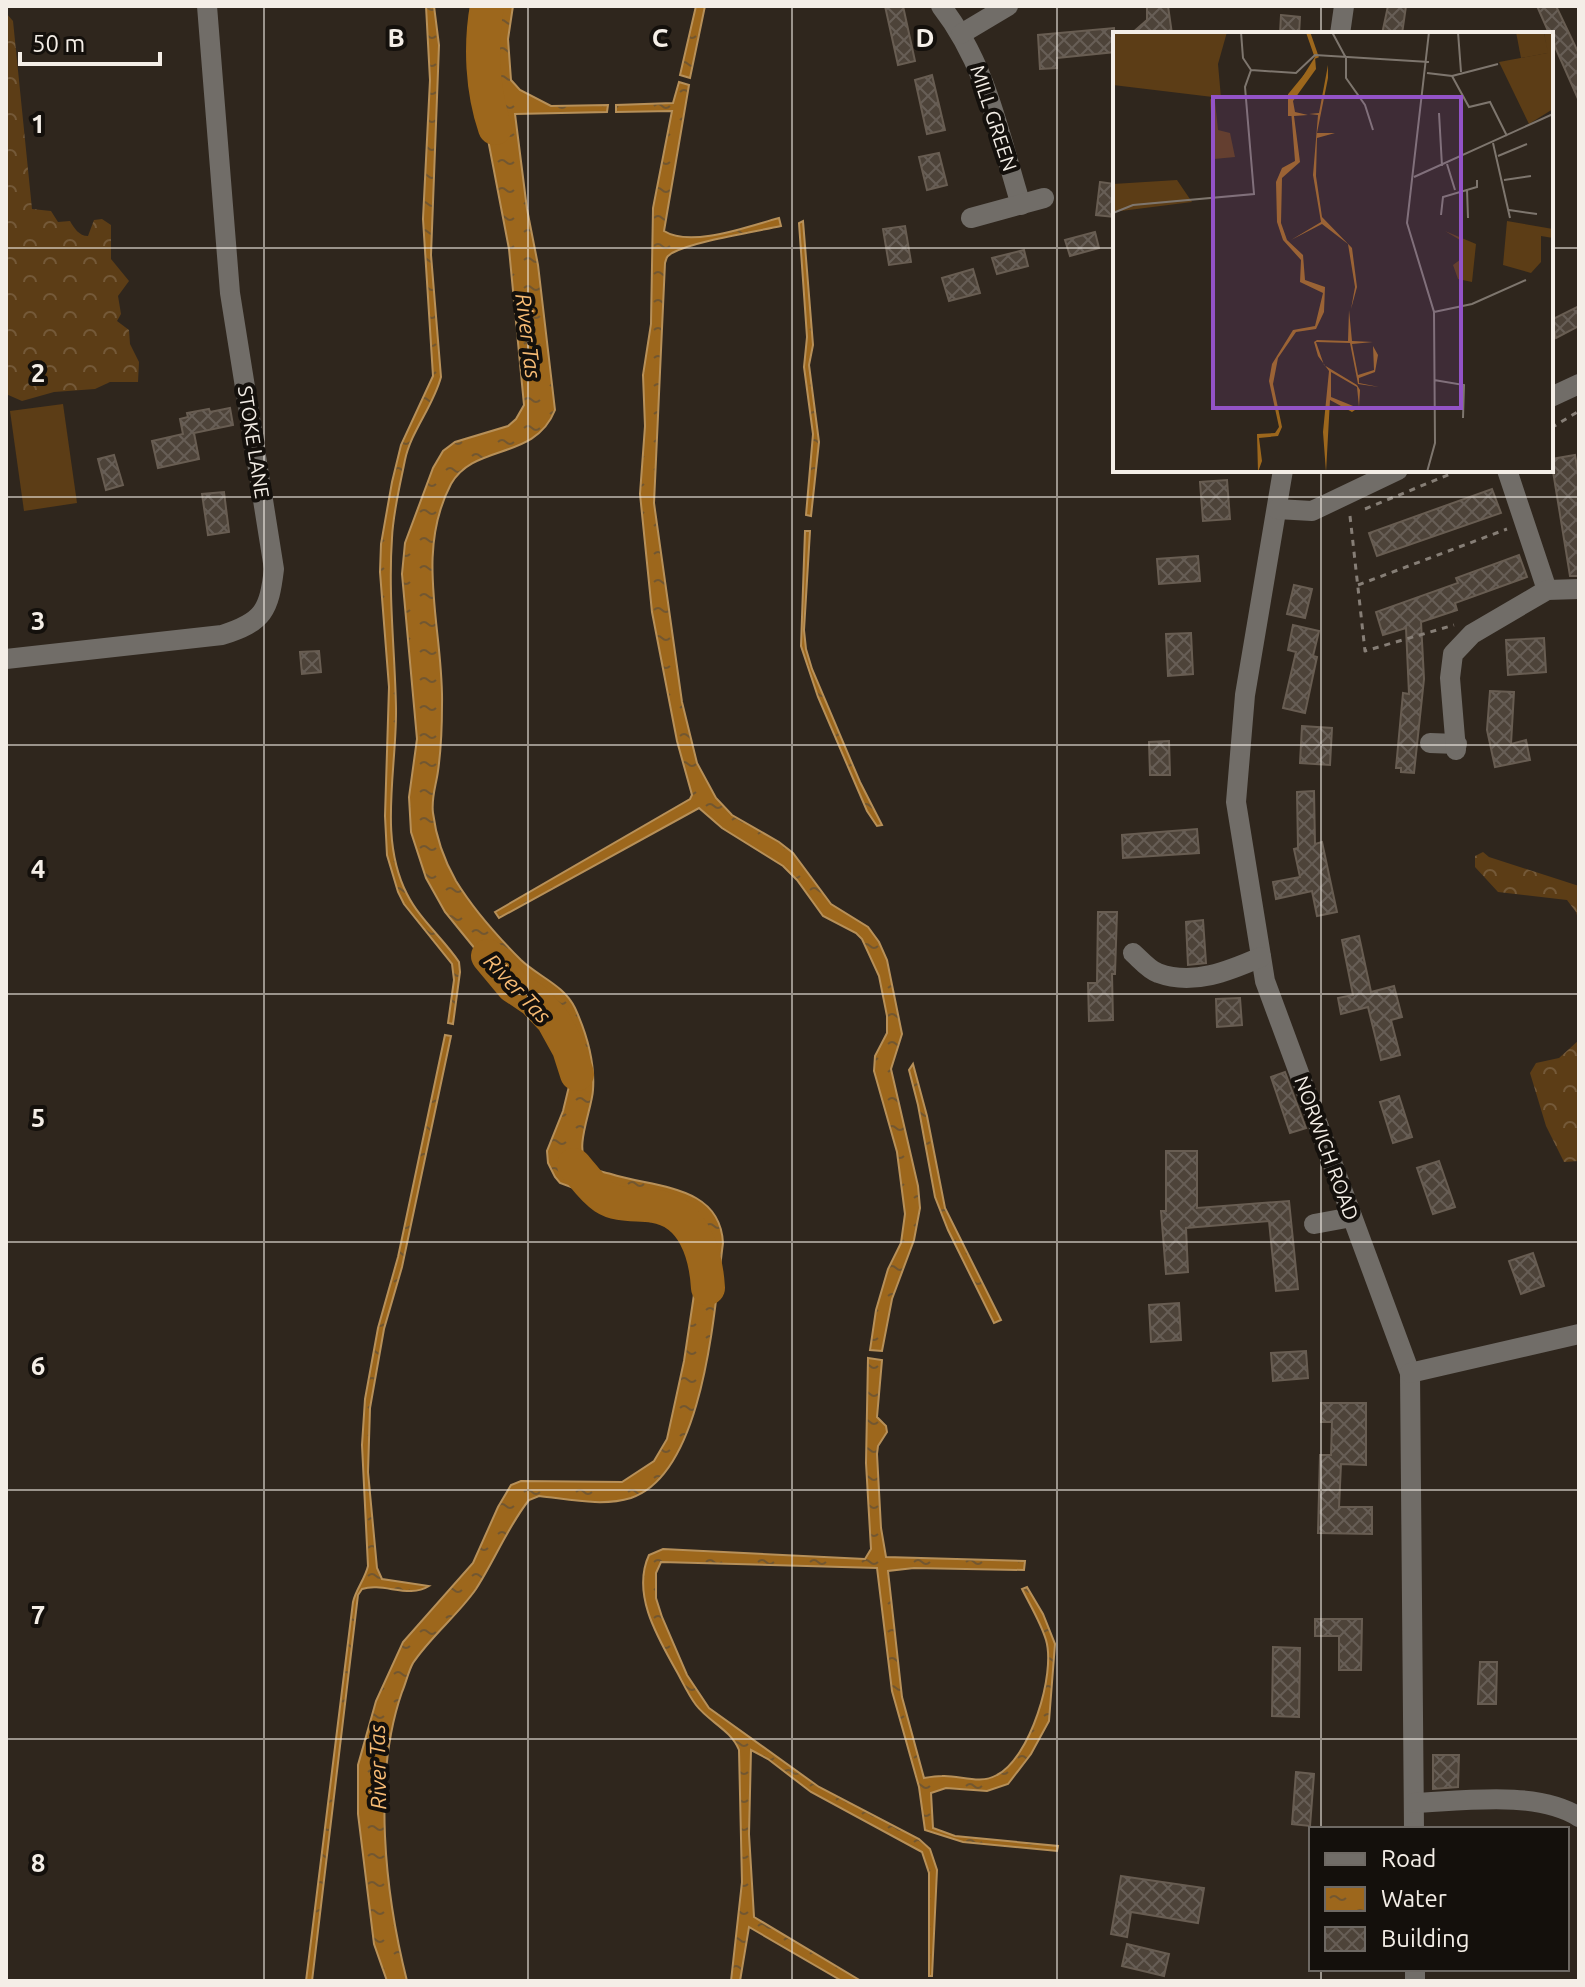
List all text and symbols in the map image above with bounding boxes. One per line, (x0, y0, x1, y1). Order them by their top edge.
scale bar (20, 16, 160, 66)
text: B (387, 23, 405, 52)
text: C (652, 23, 669, 52)
text: D (916, 23, 934, 52)
text: 50 m (32, 30, 85, 57)
inset map (1113, 32, 1553, 472)
street label: MILL GREEN (966, 62, 1022, 174)
text: 1 (31, 109, 45, 138)
water label: River Tas (511, 292, 547, 380)
text: 2 (31, 358, 45, 387)
street label: STOKE LANE (234, 384, 274, 500)
text: 3 (31, 606, 45, 635)
text: 4 (31, 854, 45, 883)
water label: River Tas (480, 948, 556, 1028)
street label: NORWICH ROAD (1290, 1073, 1364, 1223)
text: 5 (31, 1103, 45, 1132)
text: 6 (31, 1351, 45, 1380)
text: 7 (31, 1600, 45, 1629)
water label: River Tas (364, 1724, 390, 1810)
legend (1309, 1827, 1569, 1971)
text: Road (1381, 1845, 1436, 1872)
text: 8 (31, 1848, 45, 1877)
text: Water (1381, 1885, 1447, 1912)
text: Building (1381, 1925, 1469, 1952)

